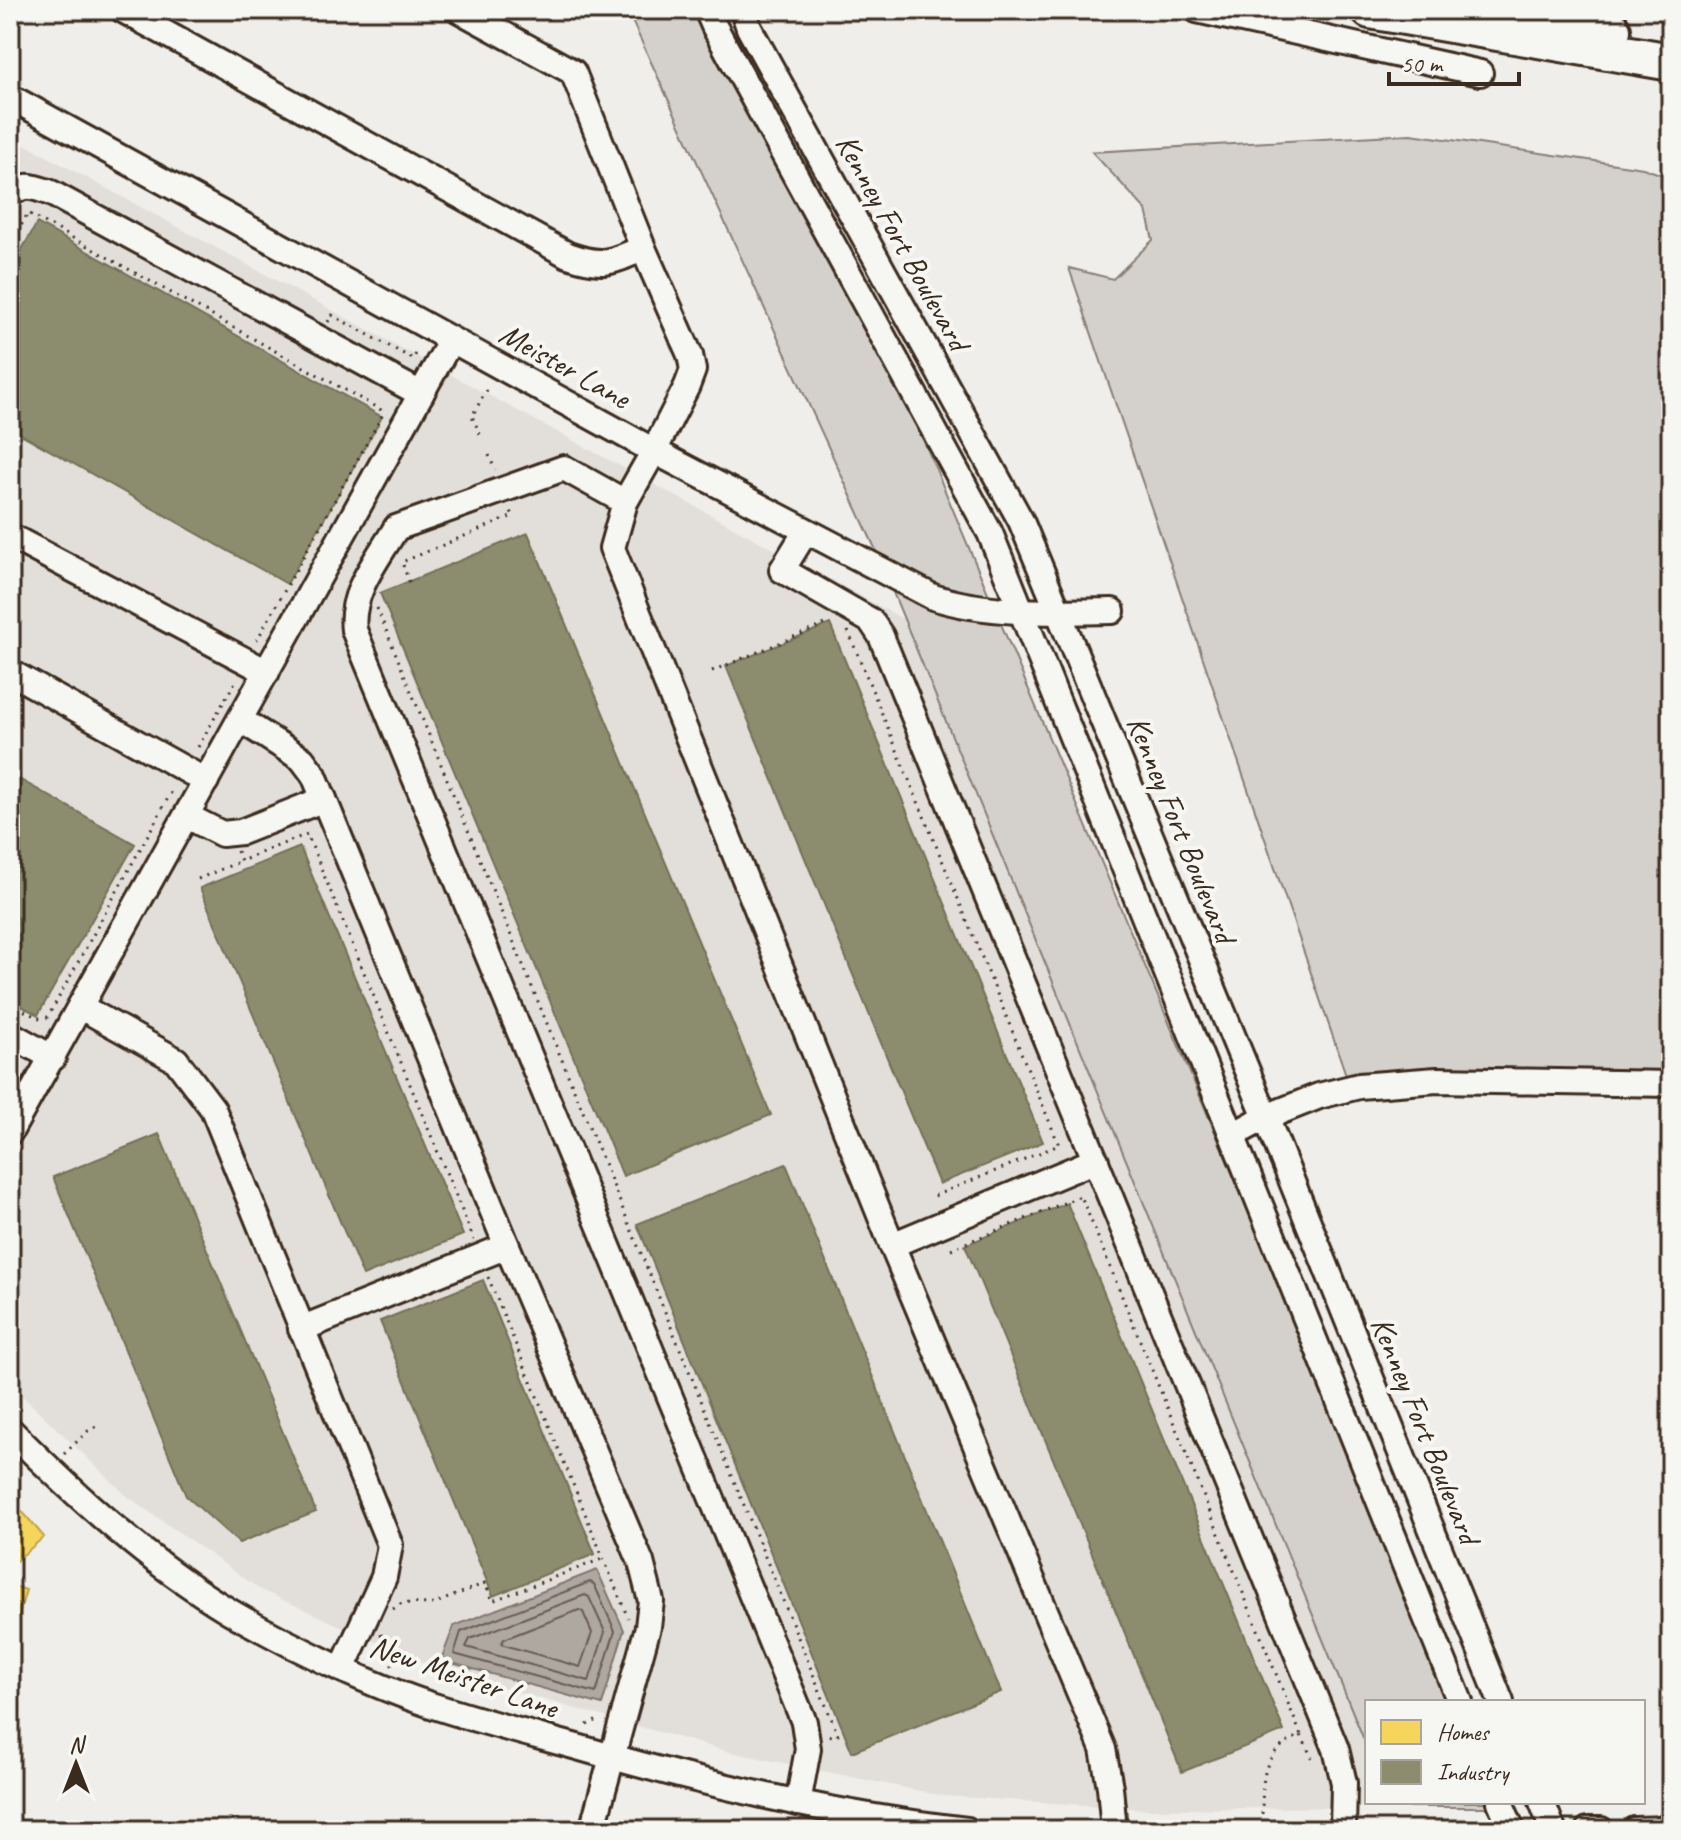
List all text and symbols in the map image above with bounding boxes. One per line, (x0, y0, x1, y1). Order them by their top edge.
scale bar (1389, 36, 1519, 86)
text: 50 m (1401, 49, 1444, 79)
street label: Kenney Fort Boulevard (826, 127, 981, 362)
street label: Meister Lane (492, 313, 640, 419)
street label: Kenney Fort Boulevard (1117, 710, 1247, 953)
street label: Kenney Fort Boulevard (1361, 1311, 1491, 1554)
street label: New Meister Lane (364, 1625, 566, 1729)
legend (1365, 1700, 1645, 1804)
text: Homes (1437, 1717, 1490, 1747)
north arrow (36, 1724, 116, 1804)
text: N (69, 1731, 86, 1759)
text: Industry (1437, 1757, 1510, 1787)

